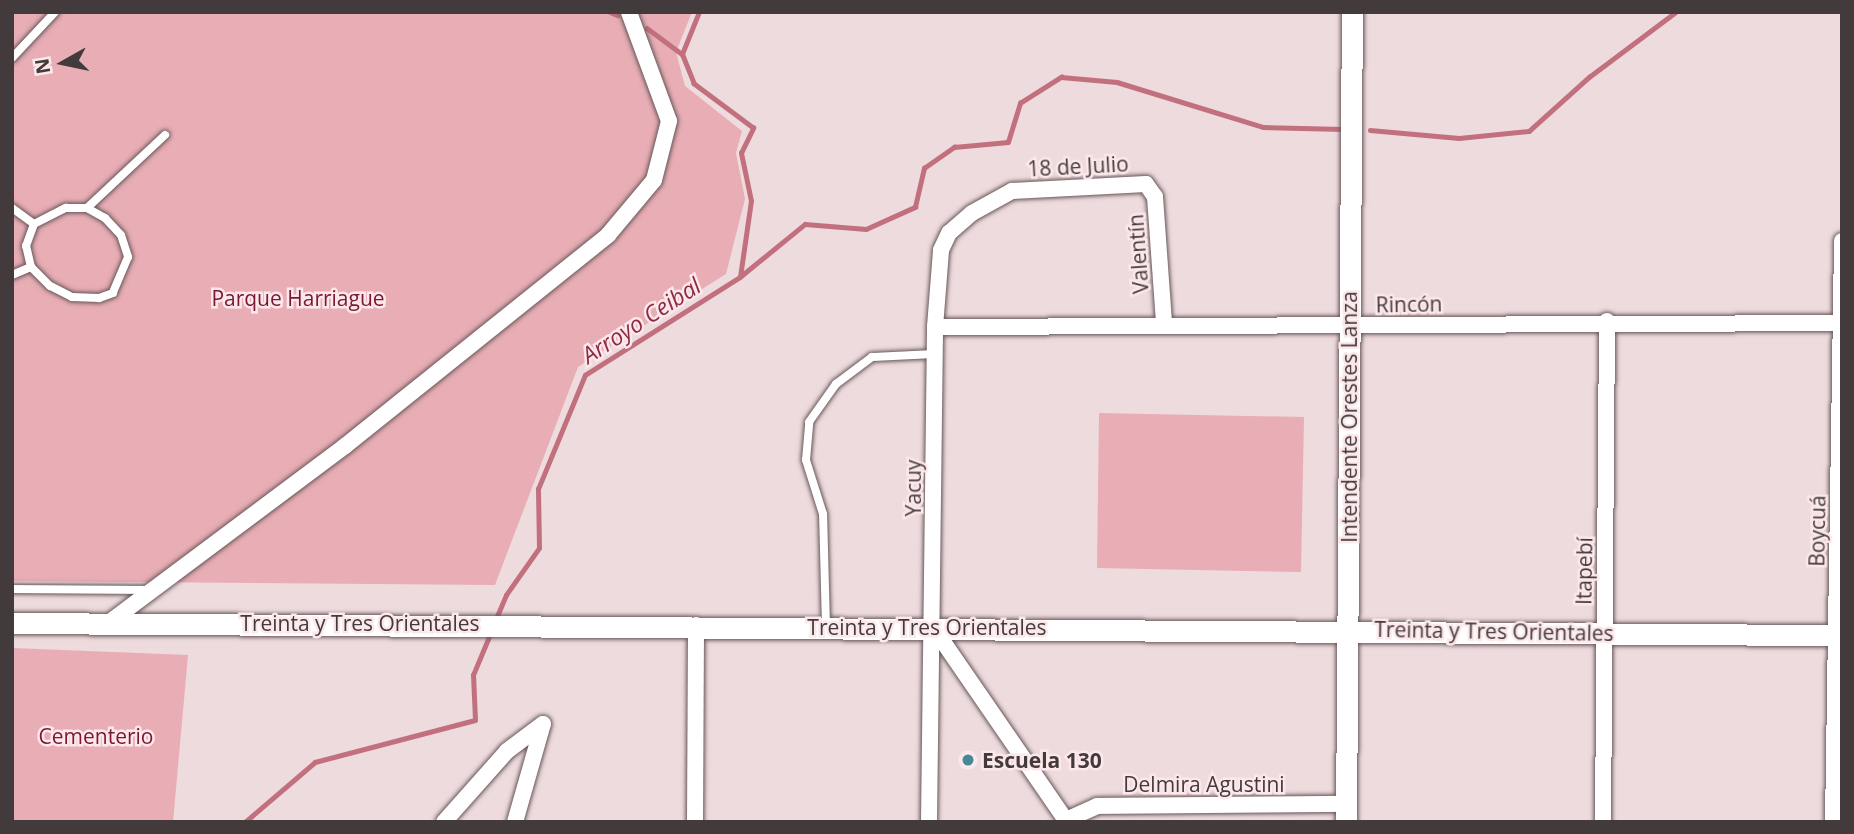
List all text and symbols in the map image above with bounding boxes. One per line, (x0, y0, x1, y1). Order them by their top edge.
north arrow (28, 28, 98, 98)
text: N (28, 57, 56, 76)
street label: 18 de Julio (1027, 151, 1129, 181)
street label: Valentín (1123, 213, 1153, 295)
water label: Arroyo Ceibal (576, 271, 706, 369)
park label: Parque Harriague (211, 285, 385, 311)
street label: Intendente Orestes Lanza (1336, 291, 1362, 543)
street label: Rincón (1375, 291, 1443, 317)
street label: Yacuy (900, 460, 926, 516)
street label: Boycuá (1804, 495, 1830, 567)
street label: Itapebí (1571, 537, 1597, 605)
street label: Treinta y Tres Orientales (240, 610, 480, 636)
street label: Treinta y Tres Orientales (807, 614, 1047, 640)
street label: Treinta y Tres Orientales (1374, 616, 1614, 646)
park label: Cementerio (39, 723, 153, 749)
place label: Escuela 130 (982, 747, 1102, 773)
marker: Escuela 130 (960, 752, 976, 768)
street label: Delmira Agustini (1123, 771, 1285, 797)

